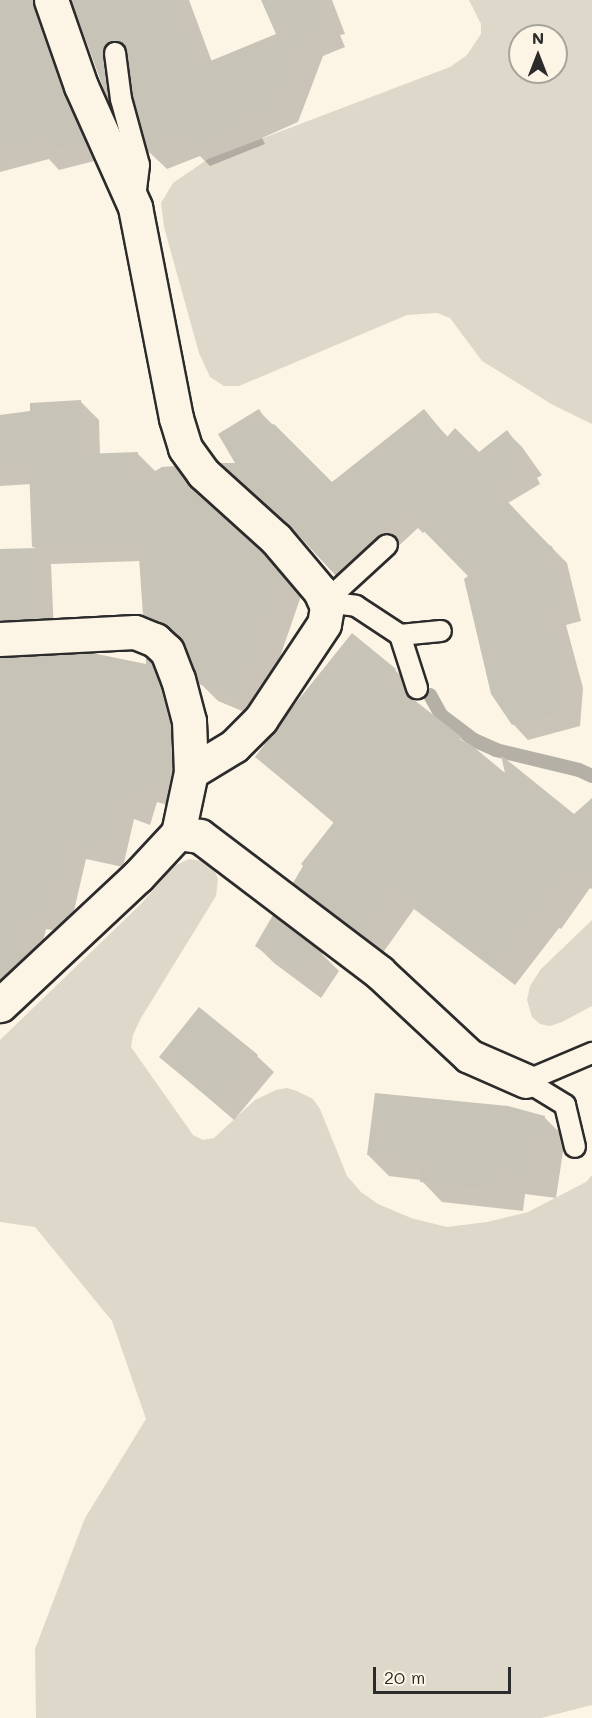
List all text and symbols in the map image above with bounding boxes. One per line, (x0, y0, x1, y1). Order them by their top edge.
north arrow (508, 24, 568, 84)
text: N (532, 27, 544, 48)
scale bar (376, 1655, 514, 1693)
text: 20 m (384, 1665, 425, 1689)

